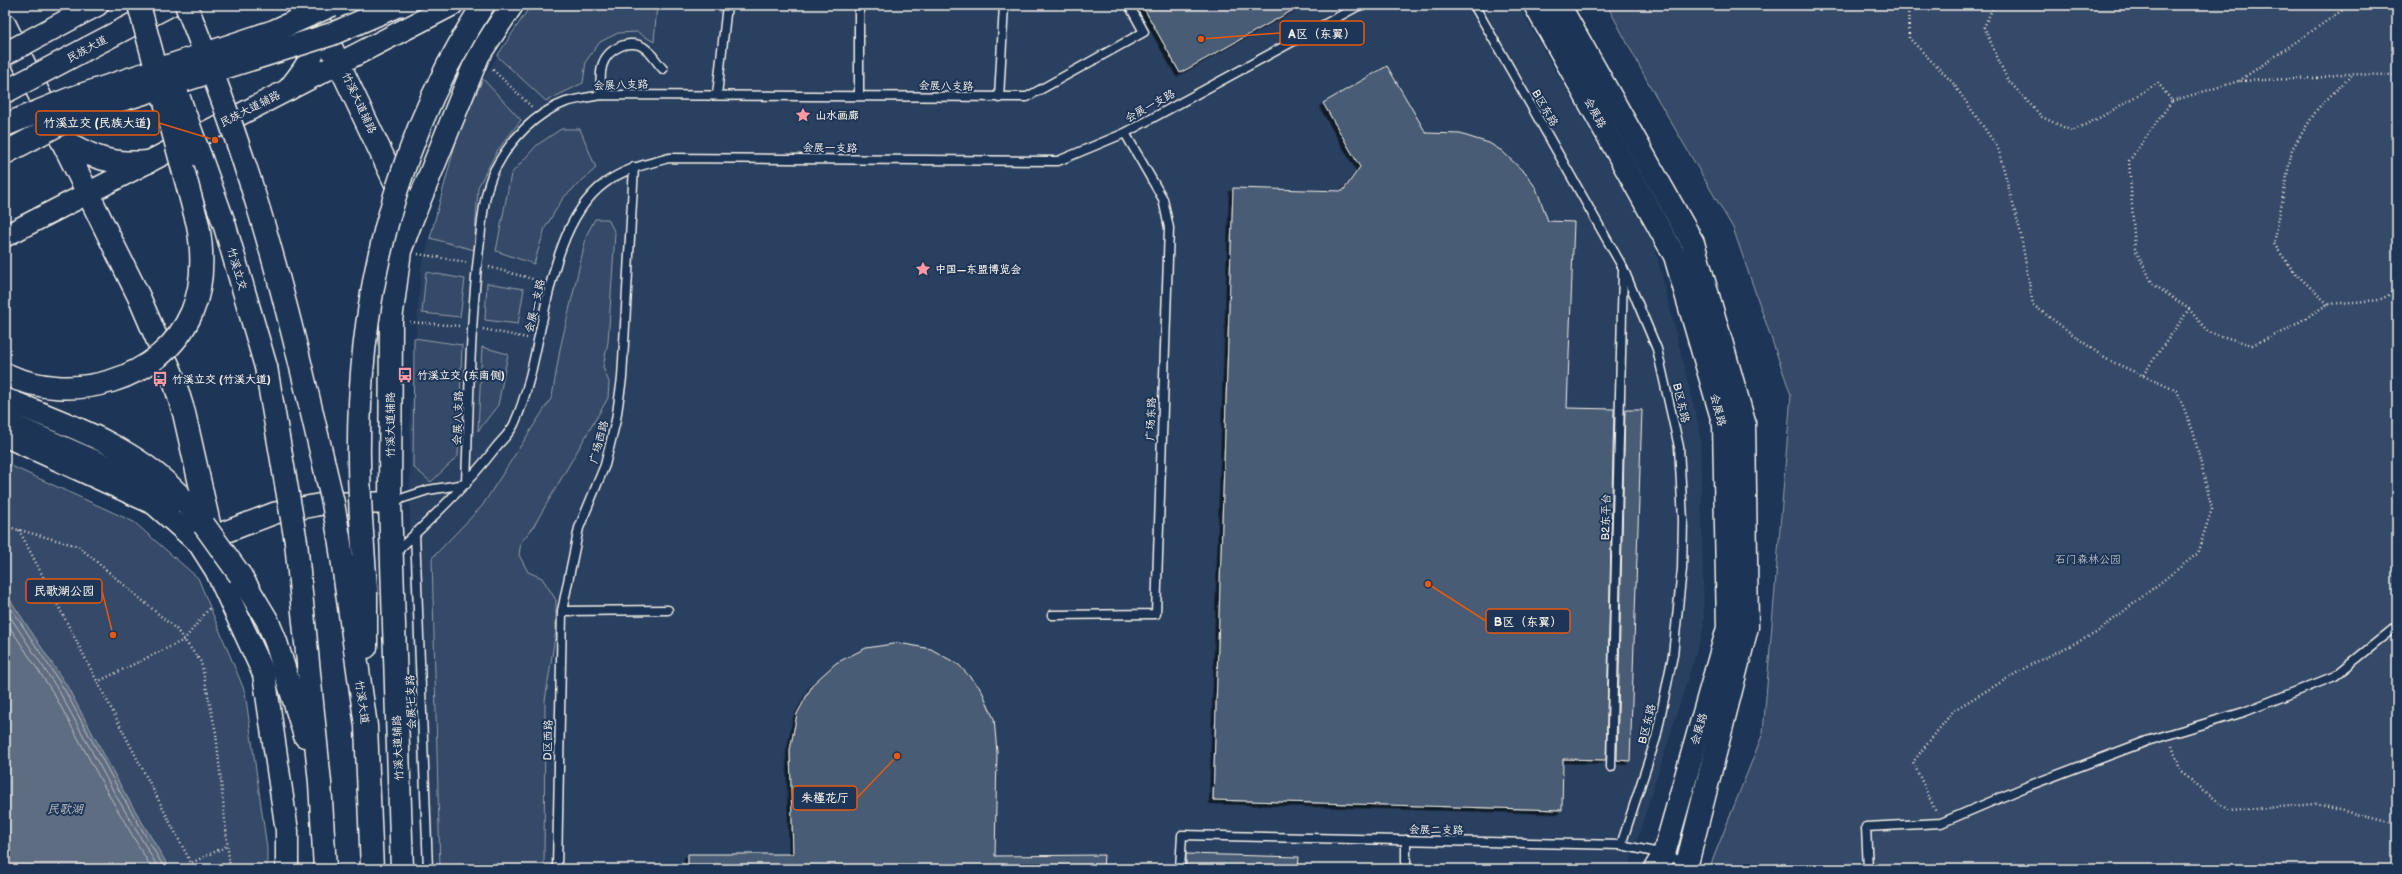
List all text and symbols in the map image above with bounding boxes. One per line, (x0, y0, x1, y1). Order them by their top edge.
callout: A区（东翼） (1280, 21, 1364, 45)
text: A区（东翼） (1287, 27, 1356, 42)
street label: 民族大道 (65, 33, 109, 65)
street label: 竹溪大道辅路 (339, 70, 379, 136)
street label: 会展八支路 (593, 78, 649, 92)
street label: 会展八支路 (918, 79, 974, 93)
street label: 会展一支路 (1123, 87, 1177, 125)
street label: B区东路 (1529, 87, 1561, 129)
street label: 民族大道辅路 (218, 88, 282, 130)
street label: 会展路 (1581, 95, 1609, 131)
place icon: 山水画廊 (794, 106, 812, 124)
place label: 山水画廊 (815, 109, 859, 122)
callout: 竹溪立交 (民族大道) (36, 111, 159, 135)
text: 竹溪立交 (民族大道) (43, 116, 151, 131)
street label: 会展一支路 (802, 141, 858, 155)
street label: 竹溪立交 (225, 246, 249, 292)
place icon: 中国—东盟博览会 (914, 260, 932, 278)
place label: 中国—东盟博览会 (935, 263, 1021, 276)
street label: 会展一支路 (522, 278, 548, 334)
bus stop icon: 竹溪立交 (东南侧) (396, 366, 414, 384)
place label: 竹溪立交 (东南侧) (417, 369, 505, 382)
bus stop icon: 竹溪立交 (竹溪大道) (151, 370, 169, 388)
place label: 竹溪立交 (竹溪大道) (172, 373, 271, 386)
street label: B区东路 (1670, 382, 1692, 424)
street label: 会展八支路 (451, 390, 465, 446)
street label: 竹溪大道辅路 (384, 392, 397, 458)
street label: 会展路 (1708, 392, 1728, 428)
street label: 广场东路 (1144, 397, 1158, 441)
street label: 广场西路 (587, 419, 611, 465)
street label: B2东平台 (1599, 493, 1613, 541)
park label: 石门森林公园 (2055, 553, 2121, 566)
callout: 民歌湖公园 (26, 579, 102, 603)
text: 民歌湖公园 (34, 584, 94, 599)
callout: B区（东翼） (1486, 609, 1570, 633)
text: B区（东翼） (1494, 615, 1562, 630)
street label: 会展七支路 (404, 674, 418, 730)
street label: 竹溪大道 (353, 679, 371, 725)
street label: B区东路 (1636, 703, 1658, 745)
street label: 会展路 (1688, 711, 1710, 747)
street label: 竹溪大道辅路 (390, 715, 406, 781)
street label: D区西路 (541, 719, 555, 761)
callout: 朱槿花厅 (793, 786, 857, 810)
text: 朱槿花厅 (801, 791, 849, 806)
water label: 民歌湖 (47, 802, 84, 817)
street label: 会展二支路 (1408, 823, 1464, 837)

